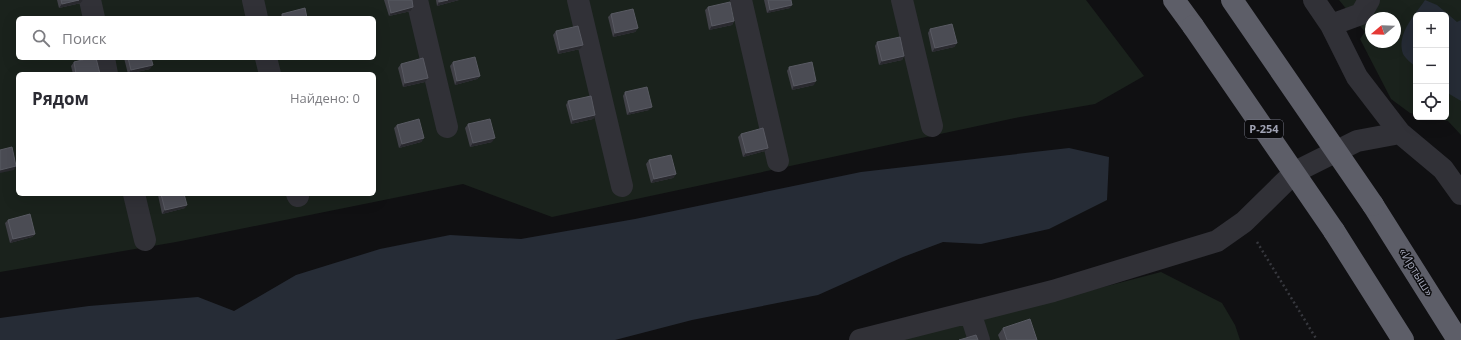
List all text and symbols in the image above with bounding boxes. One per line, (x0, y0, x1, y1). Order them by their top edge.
north arrow (1365, 12, 1401, 48)
map controls (1413, 12, 1449, 120)
button: + (1413, 12, 1449, 48)
search box (16, 16, 376, 60)
icon: search (30, 27, 52, 49)
text: Поиск (62, 28, 106, 48)
button: − (1413, 48, 1449, 84)
button: locate (1413, 84, 1449, 120)
text: Рядом (32, 87, 89, 110)
text: Найдено: 0 (290, 89, 360, 107)
road number: Р-254 (1245, 120, 1283, 138)
street label: «Иртыш» (1395, 244, 1438, 299)

